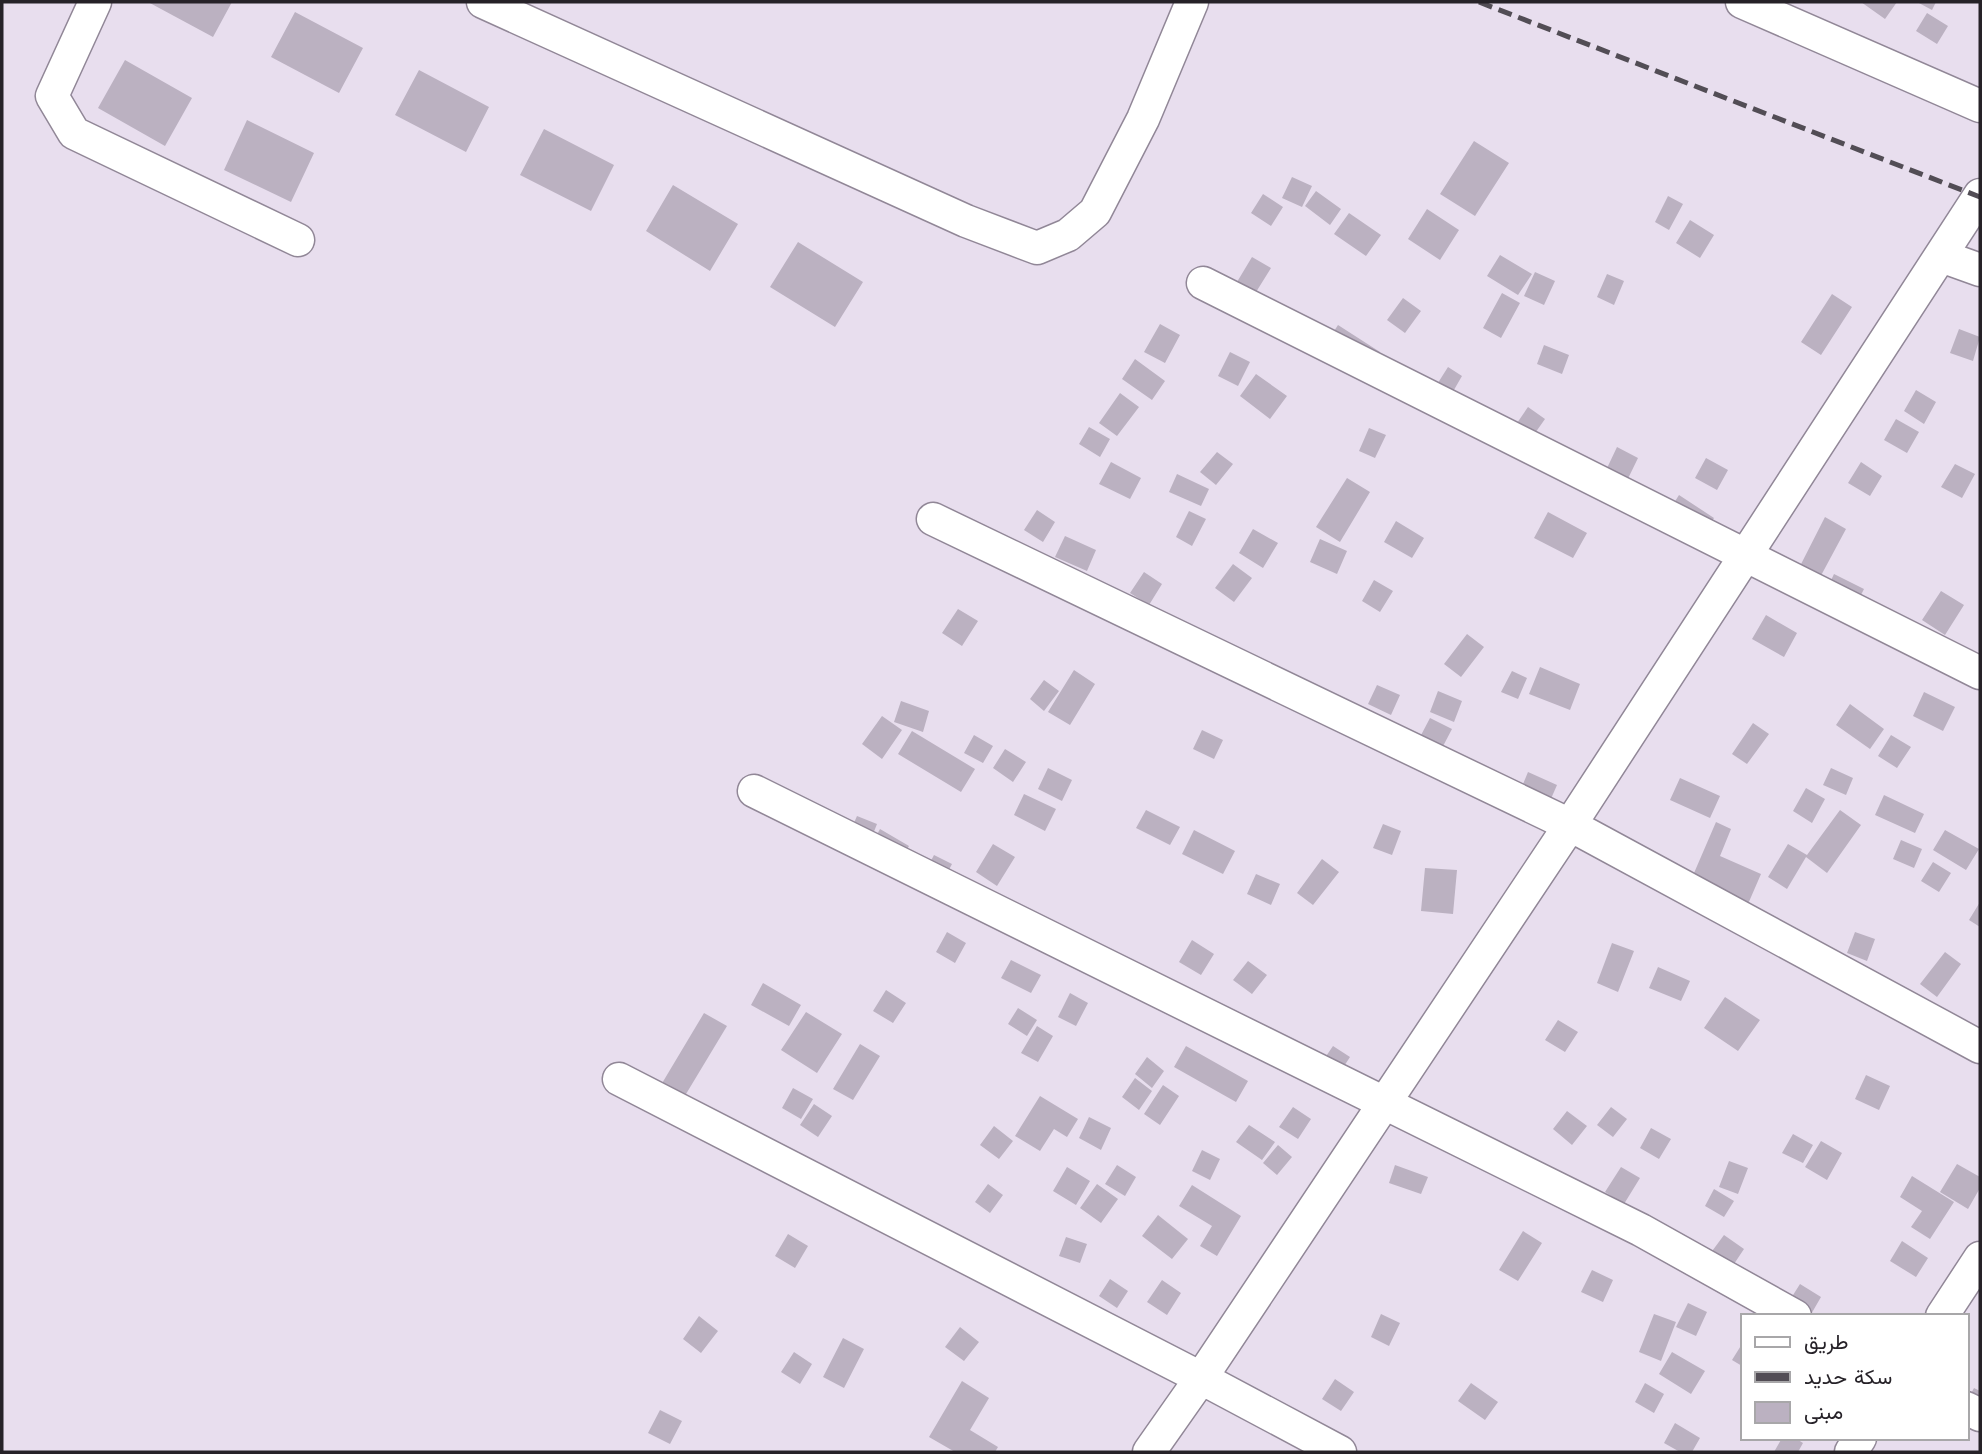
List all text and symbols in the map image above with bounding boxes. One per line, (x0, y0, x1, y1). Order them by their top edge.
legend (1741, 1314, 1968, 1440)
text: طريق (1804, 1329, 1849, 1355)
text: سكة حديد (1804, 1364, 1892, 1389)
text: مبنى (1804, 1399, 1843, 1424)

